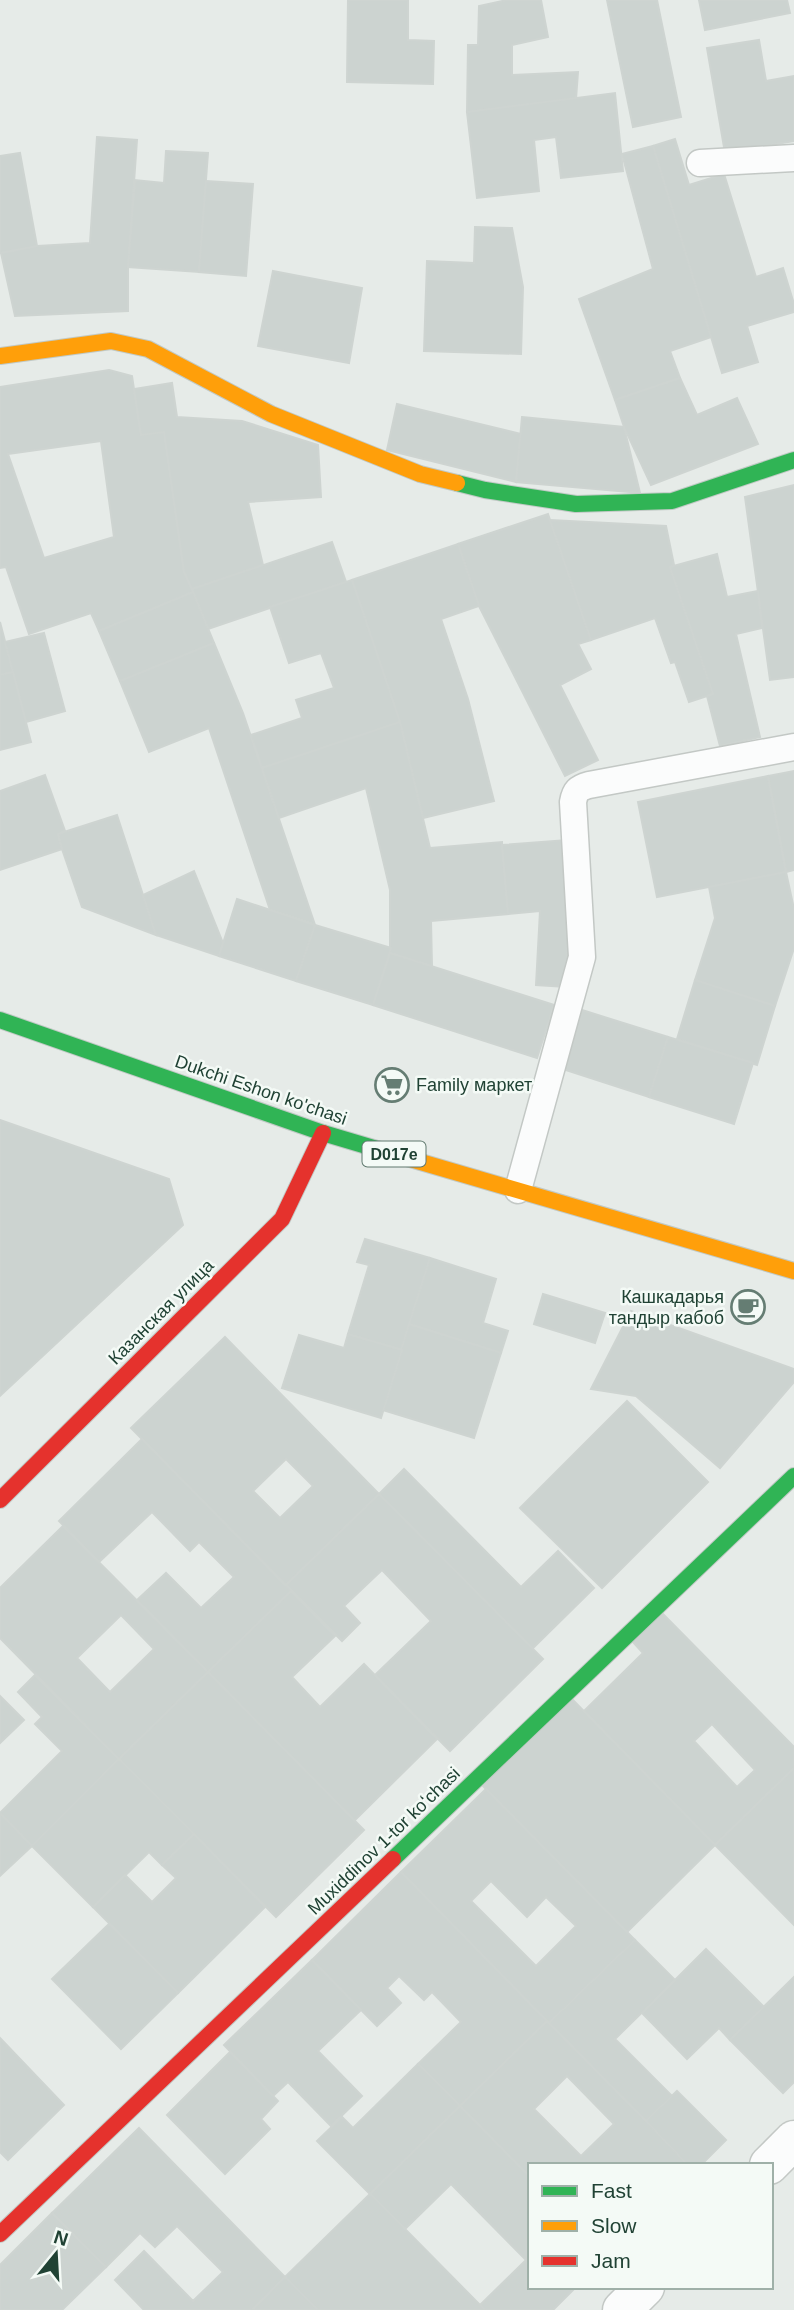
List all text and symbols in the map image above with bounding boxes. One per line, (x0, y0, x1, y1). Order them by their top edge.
street label: Dukchi Eshon ko'chasi (172, 1051, 350, 1129)
supermarket icon: Family маркет (373, 1066, 411, 1104)
place label: Family маркет (416, 1075, 532, 1095)
road number: D017e (362, 1142, 426, 1166)
street label: Казанская улица (104, 1255, 218, 1369)
place label: Кашкадарья тандыр кабоб (609, 1287, 724, 1328)
cafe icon: Кашкадарья тандыр кабоб (729, 1288, 767, 1326)
street label: Muxiddinov 1-tor koʻchasi (304, 1763, 464, 1919)
legend (528, 2163, 773, 2289)
text: Fast (591, 2179, 632, 2202)
text: Slow (591, 2214, 637, 2237)
north arrow (21, 2219, 91, 2289)
text: N (51, 2226, 71, 2250)
text: Jam (591, 2249, 631, 2272)

